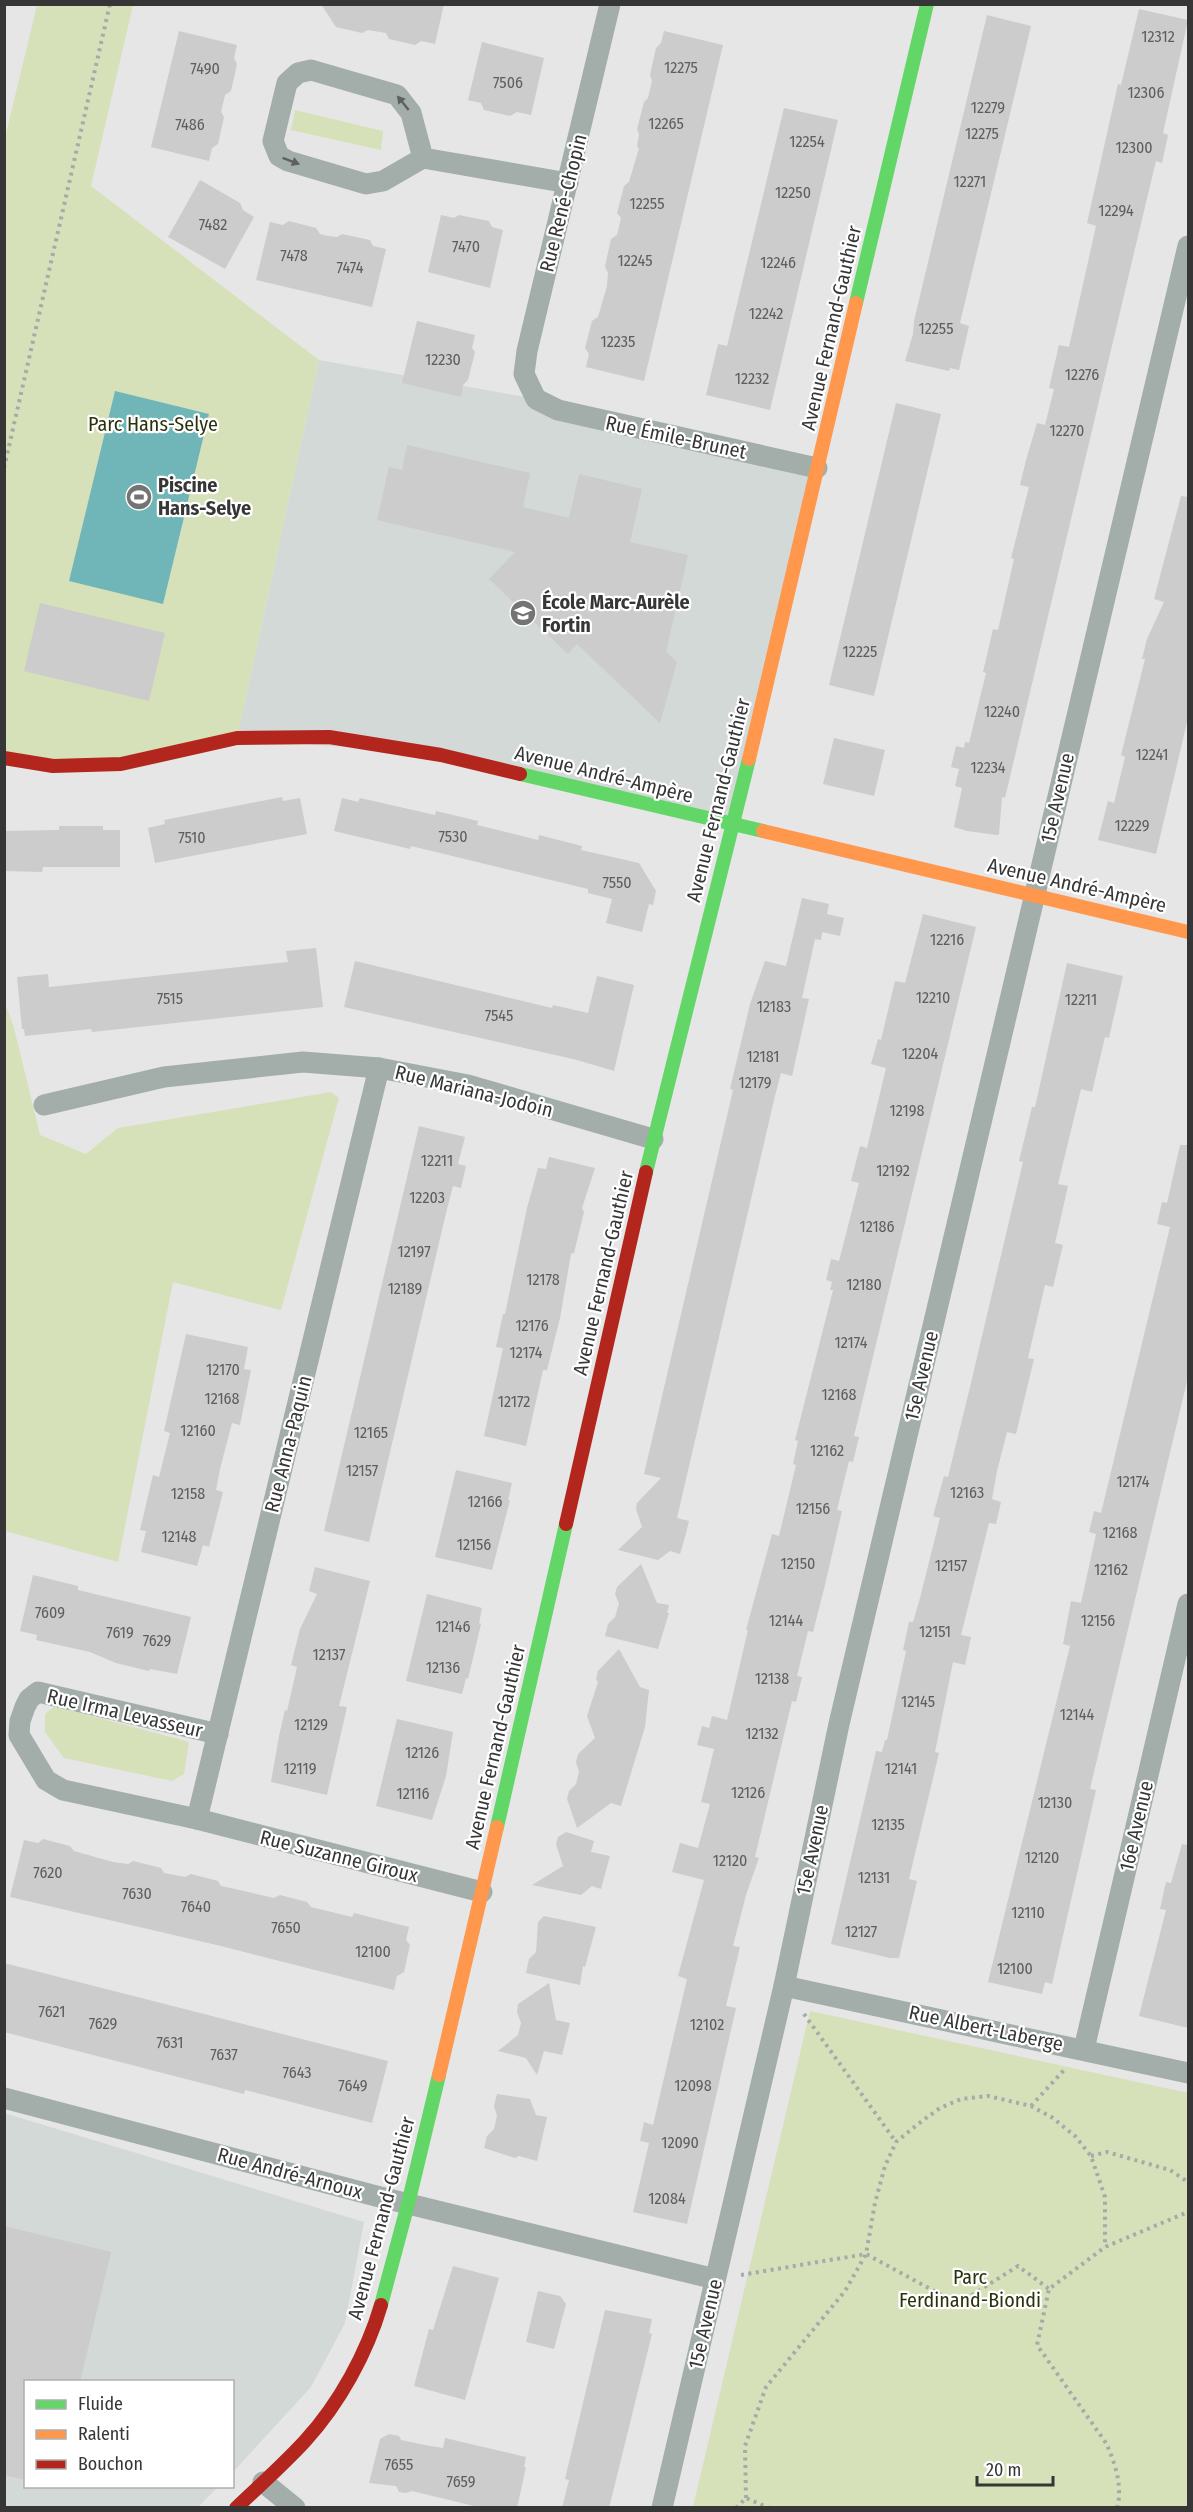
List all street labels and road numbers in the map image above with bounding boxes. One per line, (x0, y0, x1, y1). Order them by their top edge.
street label: Rue René-Chopin (534, 131, 592, 275)
street label: Avenue Fernand-Gauthier (796, 223, 866, 433)
street label: Rue Émile-Brunet (603, 410, 749, 464)
street label: Avenue Fernand-Gauthier (681, 695, 755, 904)
street label: Avenue André-Ampère (512, 740, 696, 808)
street label: 15e Avenue (1035, 751, 1079, 845)
street label: Avenue André-Ampère (985, 853, 1169, 917)
street label: Rue Mariana-Jodoin (393, 1060, 555, 1122)
street label: Avenue Fernand-Gauthier (568, 1168, 638, 1378)
street label: 15e Avenue (899, 1329, 943, 1423)
street label: Rue Anna-Paquin (259, 1373, 317, 1515)
street label: Avenue Fernand-Gauthier (460, 1642, 530, 1852)
street label: Rue Irma Levasseur (45, 1683, 205, 1743)
street label: 16e Avenue (1114, 1778, 1158, 1874)
street label: 15e Avenue (791, 1803, 833, 1897)
street label: Rue Suzanne Giroux (257, 1825, 421, 1887)
street label: Rue Albert-Laberge (907, 2000, 1065, 2056)
street label: Avenue Fernand-Gauthier (342, 2114, 420, 2322)
street label: Rue André-Arnoux (215, 2142, 365, 2204)
street label: 15e Avenue (683, 2277, 727, 2371)

